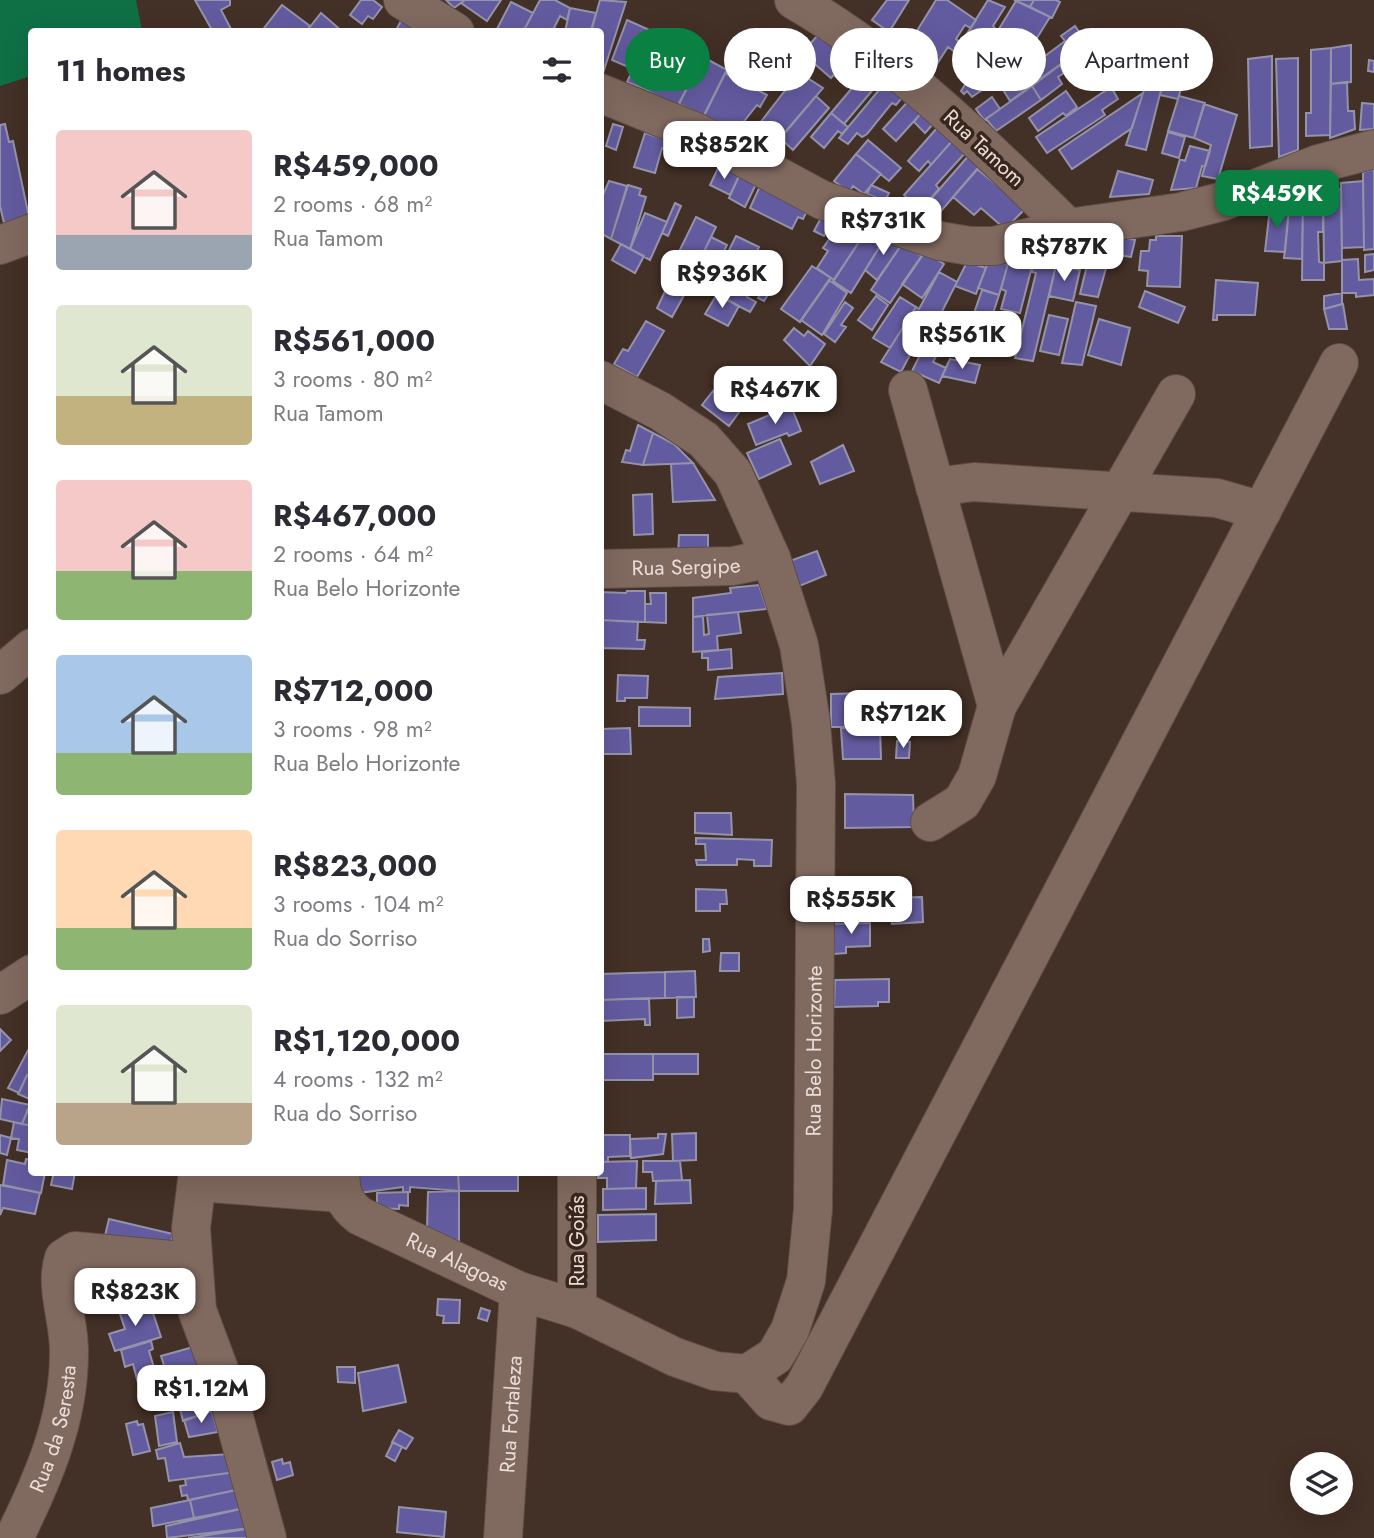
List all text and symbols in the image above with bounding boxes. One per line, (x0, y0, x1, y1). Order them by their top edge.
chip: Buy (625, 28, 710, 91)
chip: Rent (724, 28, 816, 91)
chip: Filters (830, 28, 938, 91)
chip: New (952, 28, 1046, 91)
chip: Apartment (1060, 28, 1213, 91)
text: 11 homes (56, 49, 186, 92)
icon: filters (538, 51, 576, 89)
street label: Rua Tamom (937, 103, 1031, 193)
pin: R$852K (667, 122, 781, 181)
text: R$852K (679, 127, 769, 161)
text: R$459,000 (273, 144, 439, 187)
icon: home (112, 158, 196, 242)
pin: R$459K (1220, 170, 1334, 230)
text: R$459K (1231, 176, 1323, 210)
text: 2 rooms · 68 m² (273, 187, 432, 221)
pin: R$731K (826, 198, 940, 257)
text: R$731K (840, 203, 926, 237)
text: Rua Tamom (273, 221, 384, 255)
pin: R$787K (1007, 224, 1121, 283)
text: R$787K (1020, 229, 1108, 263)
pin: R$936K (665, 250, 779, 310)
text: R$936K (677, 256, 767, 290)
pin: R$561K (905, 312, 1019, 371)
text: R$561K (918, 317, 1006, 351)
text: R$561,000 (273, 319, 435, 362)
icon: home (112, 333, 196, 417)
text: 3 rooms · 80 m² (273, 362, 432, 396)
pin: R$467K (718, 366, 832, 426)
text: R$467K (730, 372, 820, 406)
text: Rua Tamom (273, 396, 384, 430)
text: R$467,000 (273, 494, 436, 537)
icon: home (112, 508, 196, 592)
text: 2 rooms · 64 m² (273, 537, 433, 571)
street label: Rua Sergipe (631, 550, 743, 583)
text: Rua Belo Horizonte (273, 571, 460, 605)
text: R$712,000 (273, 669, 433, 712)
icon: home (112, 683, 196, 767)
pin: R$712K (846, 690, 960, 750)
text: R$712K (860, 696, 946, 730)
text: 3 rooms · 98 m² (273, 712, 432, 746)
text: Rua Belo Horizonte (273, 746, 460, 780)
text: R$823,000 (273, 844, 437, 887)
icon: home (112, 858, 196, 942)
pin: R$555K (794, 876, 908, 936)
text: R$555K (806, 882, 896, 916)
text: 3 rooms · 104 m² (273, 887, 443, 921)
text: Rua do Sorriso (273, 921, 417, 955)
street label: Rua Belo Horizonte (799, 965, 830, 1137)
text: R$1,120,000 (273, 1019, 460, 1062)
icon: home (112, 1033, 196, 1117)
text: 4 rooms · 132 m² (273, 1062, 443, 1096)
text: Rua do Sorriso (273, 1096, 417, 1130)
street label: Rua Goiás (562, 1195, 592, 1287)
street label: Rua Alagoas (401, 1225, 513, 1299)
pin: R$823K (78, 1268, 192, 1328)
text: R$823K (90, 1274, 180, 1308)
street label: Rua Fortaleza (492, 1354, 530, 1474)
street label: Rua da Seresta (22, 1364, 84, 1497)
pin: R$1.12M (136, 1366, 266, 1425)
text: R$1.12M (153, 1371, 249, 1405)
map controls (1290, 1452, 1353, 1515)
button: layers (1290, 1452, 1353, 1515)

